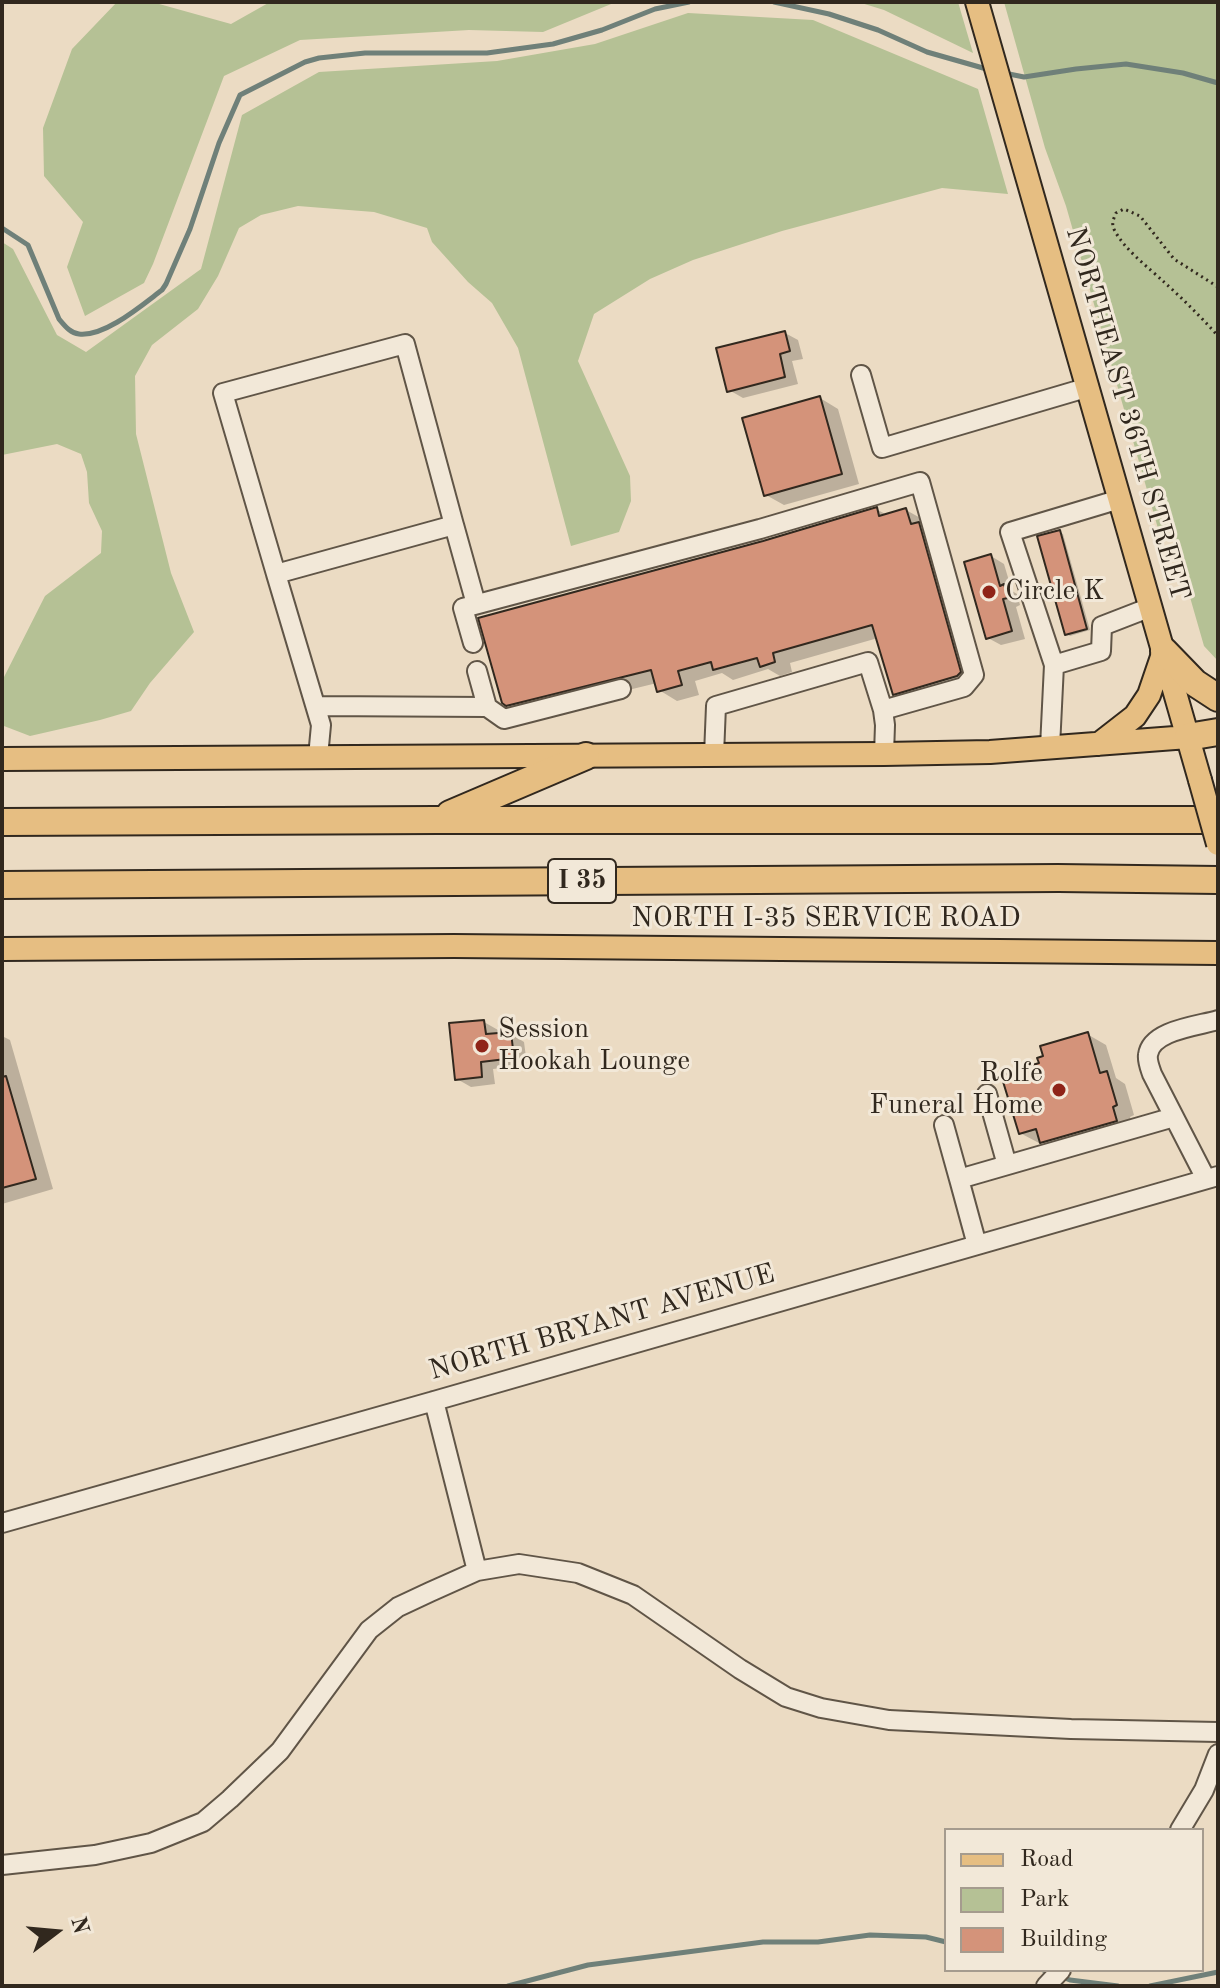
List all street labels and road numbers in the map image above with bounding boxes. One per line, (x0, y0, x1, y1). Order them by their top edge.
street label: NORTHEAST 36TH STREET (1057, 223, 1197, 605)
road number: I 35 (548, 859, 616, 903)
street label: NORTH I-35 SERVICE ROAD (631, 902, 1021, 936)
street label: NORTH BRYANT AVENUE (425, 1258, 779, 1388)

